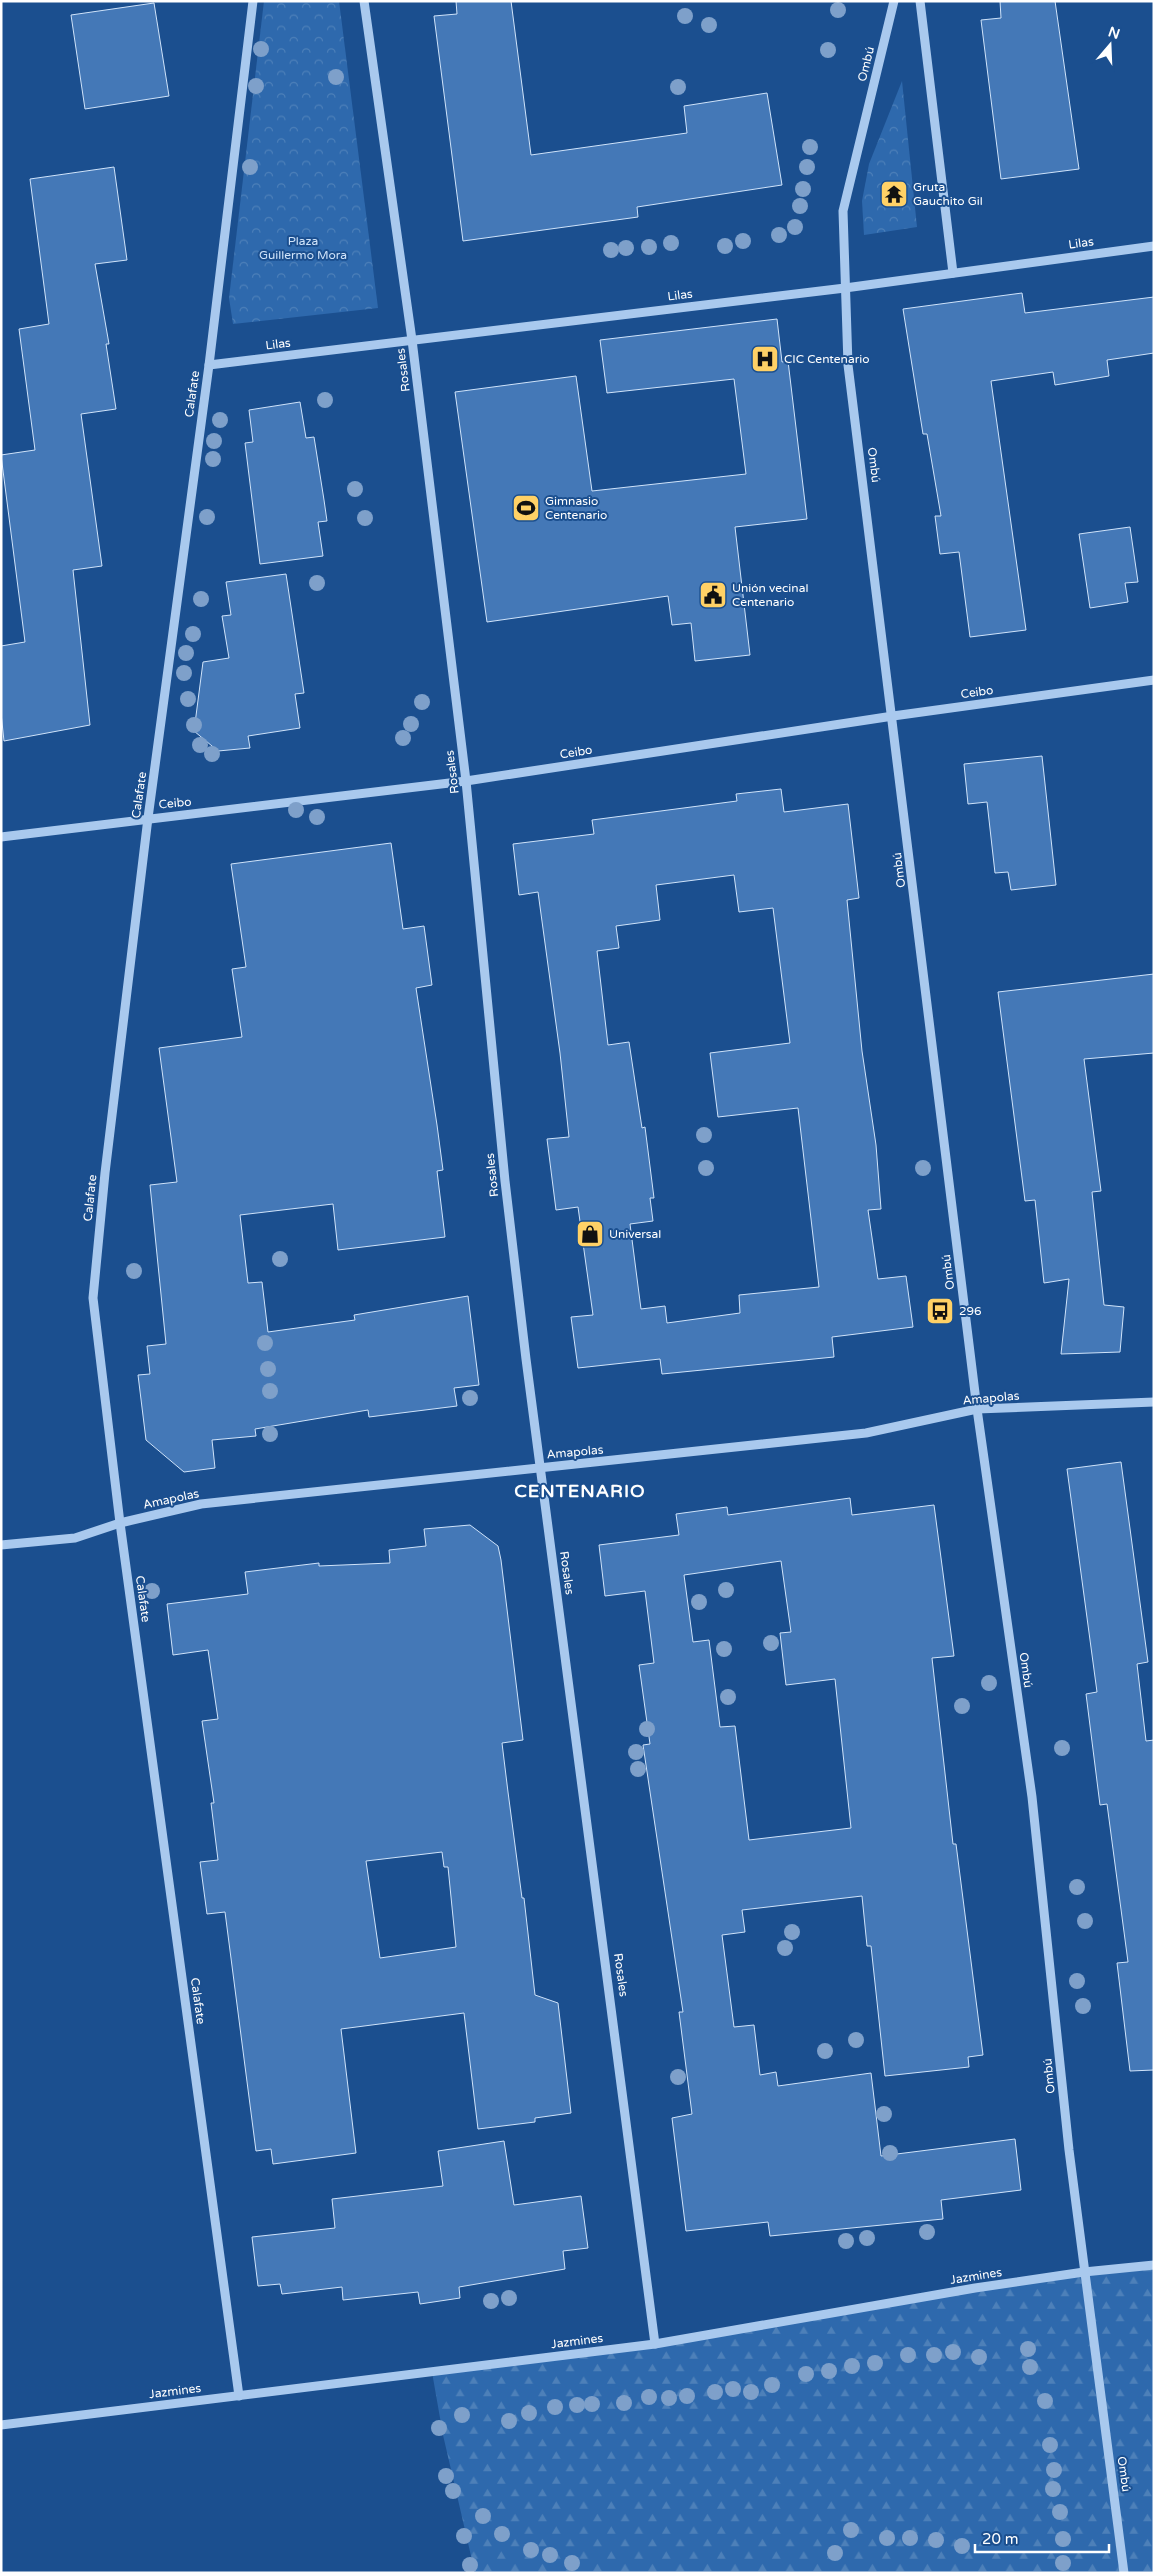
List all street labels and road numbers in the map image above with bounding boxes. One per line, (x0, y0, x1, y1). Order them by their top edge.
street label: Ombú (855, 45, 877, 83)
street label: Lilas (1067, 234, 1095, 252)
street label: Lilas (667, 286, 694, 303)
street label: Lilas (265, 335, 292, 352)
street label: Rosales (393, 347, 413, 393)
street label: Calafate (182, 370, 202, 418)
street label: Ombú (865, 447, 883, 483)
street label: Ceibo (960, 683, 994, 701)
street label: Ceibo (559, 743, 593, 761)
street label: Rosales (442, 749, 462, 795)
street label: Calafate (129, 771, 149, 819)
street label: Ceibo (158, 795, 192, 811)
street label: Ombú (890, 852, 908, 888)
street label: Rosales (483, 1152, 501, 1198)
street label: Calafate (81, 1174, 99, 1222)
street label: Ombú (939, 1254, 957, 1290)
street label: Amapolas (962, 1389, 1020, 1407)
street label: Amapolas (546, 1443, 604, 1461)
street label: Amapolas (142, 1486, 201, 1512)
street label: Rosales (557, 1550, 577, 1596)
street label: Calafate (133, 1575, 153, 1623)
street label: Ombú (1017, 1651, 1035, 1689)
street label: Rosales (611, 1952, 631, 1998)
street label: Calafate (188, 1977, 208, 2025)
street label: Ombú (1040, 2058, 1058, 2094)
street label: Jazmines (949, 2265, 1003, 2287)
street label: Jazmines (550, 2331, 604, 2351)
street label: Jazmines (148, 2381, 202, 2401)
street label: Ombú (1115, 2455, 1133, 2493)

